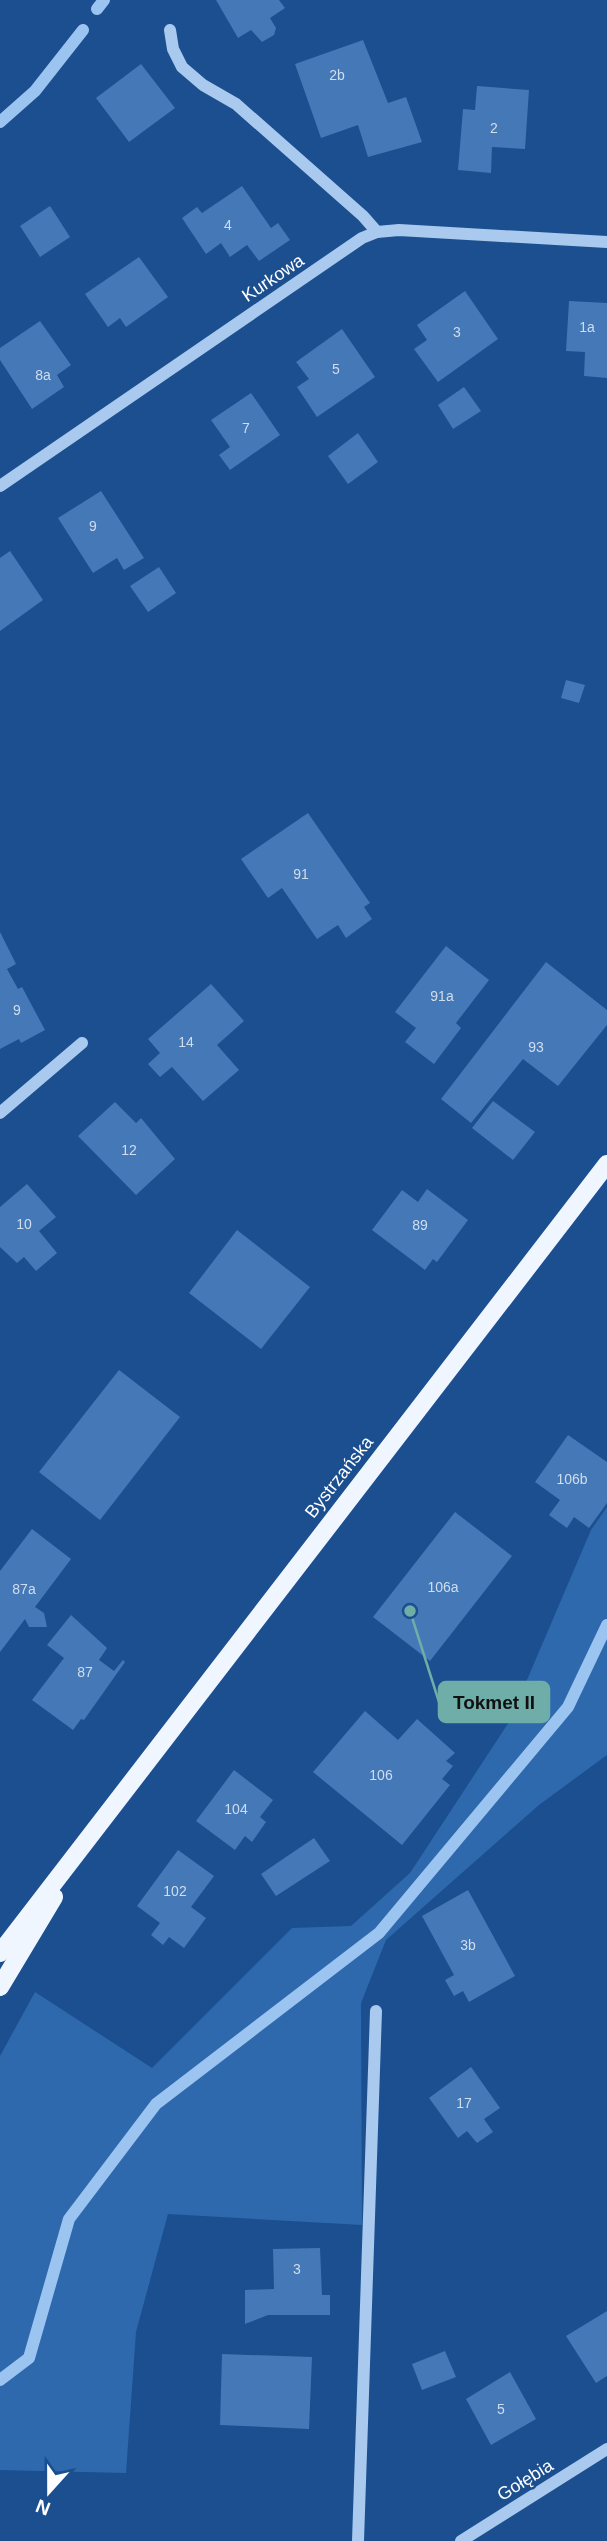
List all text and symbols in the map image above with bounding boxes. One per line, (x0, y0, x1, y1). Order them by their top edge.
house number: 2b (329, 67, 345, 83)
house number: 2 (490, 120, 498, 136)
house number: 4 (224, 217, 232, 233)
street label: Kurkowa (238, 250, 308, 306)
house number: 1a (579, 319, 595, 335)
house number: 3 (453, 324, 461, 340)
house number: 5 (332, 361, 340, 377)
house number: 8a (35, 367, 51, 383)
house number: 7 (242, 420, 250, 436)
house number: 9 (89, 518, 97, 534)
house number: 91 (293, 866, 309, 882)
house number: 91a (430, 988, 454, 1004)
house number: 9 (13, 1002, 21, 1018)
house number: 14 (178, 1034, 194, 1050)
house number: 93 (528, 1039, 544, 1055)
house number: 12 (121, 1142, 137, 1158)
house number: 10 (16, 1216, 32, 1232)
house number: 89 (412, 1217, 428, 1233)
street label: Bystrzańska (301, 1431, 378, 1522)
house number: 106b (556, 1471, 588, 1487)
house number: 106a (427, 1579, 459, 1595)
house number: 87a (12, 1581, 36, 1597)
house number: 87 (77, 1664, 93, 1680)
callout: Tokmet II (439, 1682, 549, 1722)
text: Tokmet II (453, 1692, 535, 1713)
house number: 106 (369, 1767, 393, 1783)
house number: 104 (224, 1801, 248, 1817)
house number: 102 (163, 1883, 187, 1899)
house number: 3b (460, 1937, 476, 1953)
house number: 17 (456, 2095, 472, 2111)
house number: 3 (293, 2261, 301, 2277)
house number: 5 (497, 2401, 505, 2417)
street label: Gołębia (493, 2455, 557, 2505)
north arrow (14, 2457, 84, 2527)
text: N (33, 2495, 53, 2520)

